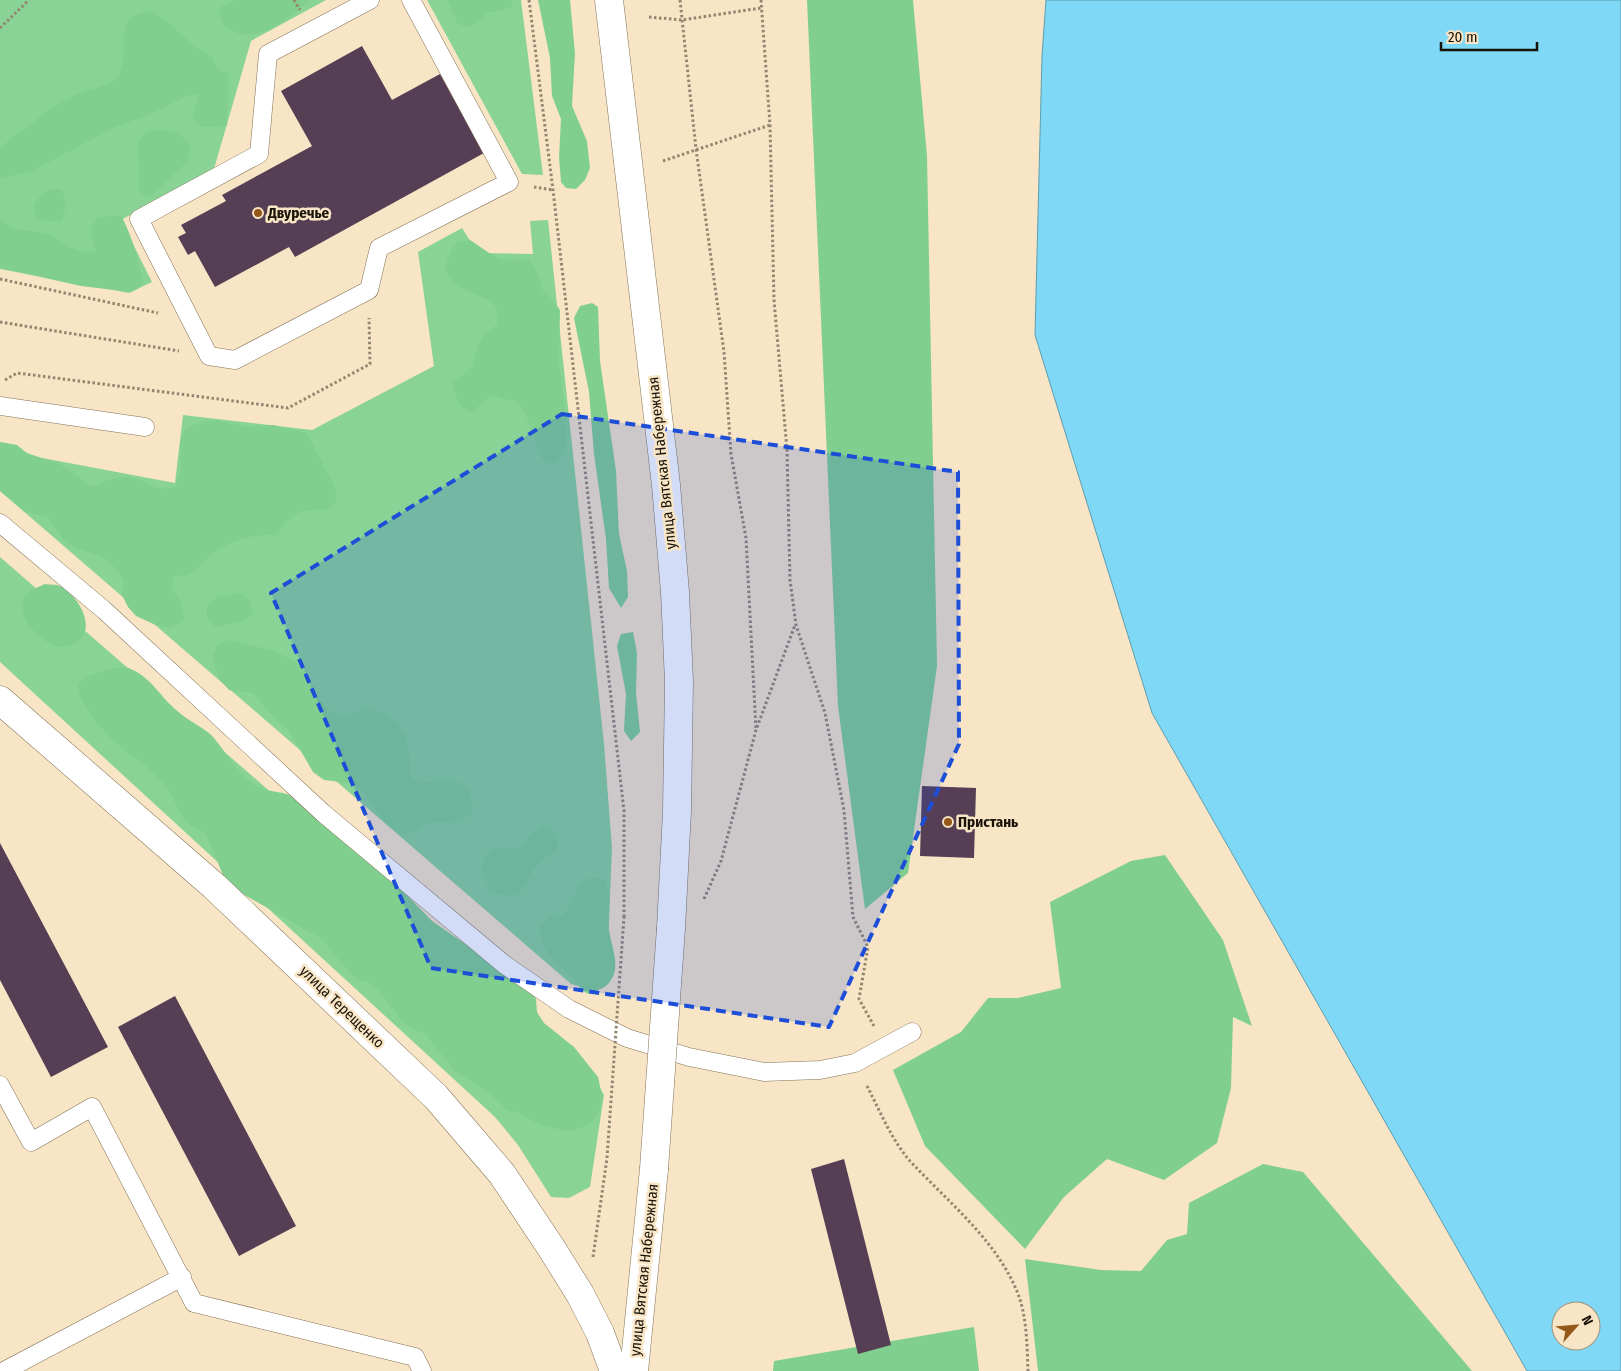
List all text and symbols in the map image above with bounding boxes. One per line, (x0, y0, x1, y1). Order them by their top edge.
scale bar (1441, 20, 1537, 52)
text: 20 m (1448, 28, 1478, 46)
place label: Двуречье (267, 204, 330, 222)
marker: Двуречье (252, 207, 264, 219)
street label: улица Вятская Набережная (644, 376, 680, 550)
place label: Пристань (958, 813, 1018, 831)
marker: Пристань (942, 816, 954, 828)
street label: улица Терещенко (296, 962, 388, 1052)
street label: улица Вятская Набережная (626, 1183, 662, 1357)
north arrow (1551, 1301, 1601, 1351)
text: N (1578, 1313, 1597, 1328)

